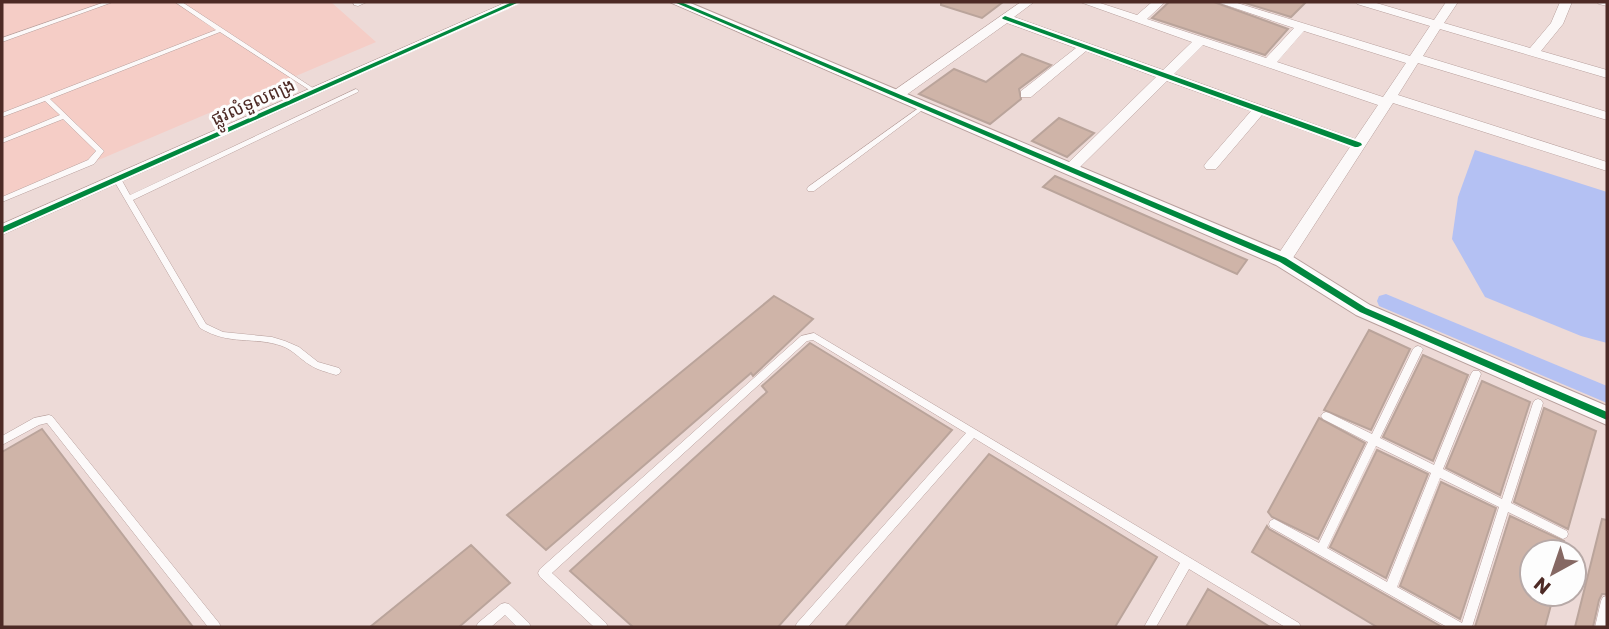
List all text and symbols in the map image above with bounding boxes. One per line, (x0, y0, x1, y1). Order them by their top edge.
street label: ផ្លូវលំទួលពង្រ (207, 72, 301, 135)
north arrow (1518, 538, 1588, 608)
text: N (1528, 571, 1557, 601)

